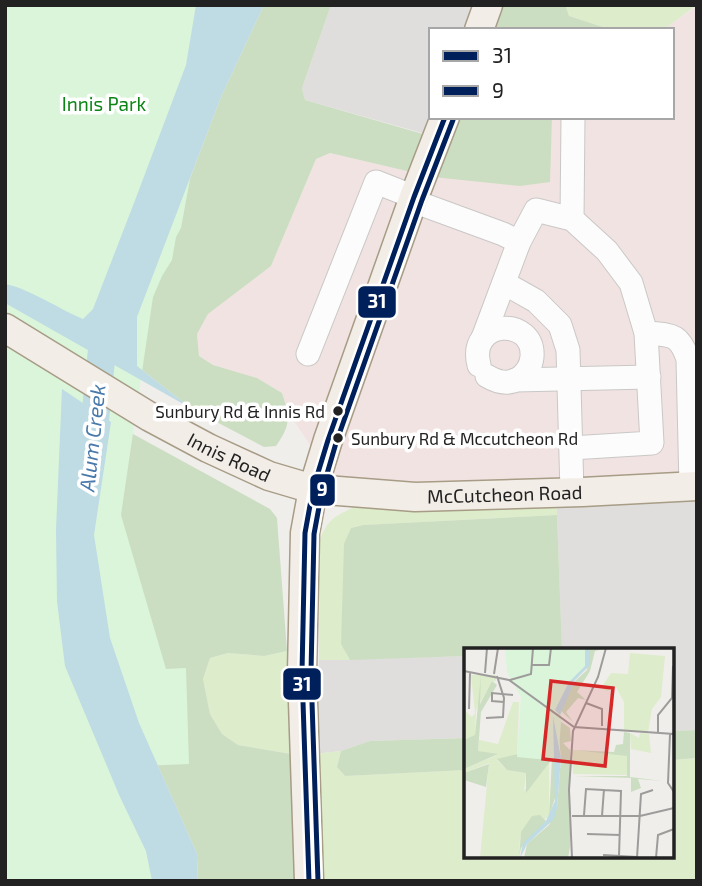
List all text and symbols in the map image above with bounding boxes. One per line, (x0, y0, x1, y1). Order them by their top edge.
legend (429, 28, 674, 119)
text: 31 (492, 42, 512, 67)
text: 9 (492, 77, 504, 102)
park label: Innis Park (62, 92, 147, 115)
line badge: 31 (357, 285, 397, 319)
text: 31 (368, 289, 386, 312)
water label: Alum Creek (73, 383, 110, 494)
place label: Sunbury Rd & Innis Rd (155, 401, 325, 422)
marker: Sunbury Rd & Innis Rd (331, 404, 345, 418)
street label: Innis Road (184, 427, 275, 486)
place label: Sunbury Rd & Mccutcheon Rd (351, 428, 578, 449)
marker: Sunbury Rd & Mccutcheon Rd (331, 431, 345, 445)
line badge: 9 (309, 473, 336, 507)
text: 9 (316, 477, 328, 500)
street label: McCutcheon Road (427, 480, 583, 508)
inset map (464, 648, 674, 858)
line badge: 31 (282, 667, 322, 701)
text: 31 (293, 672, 311, 695)

